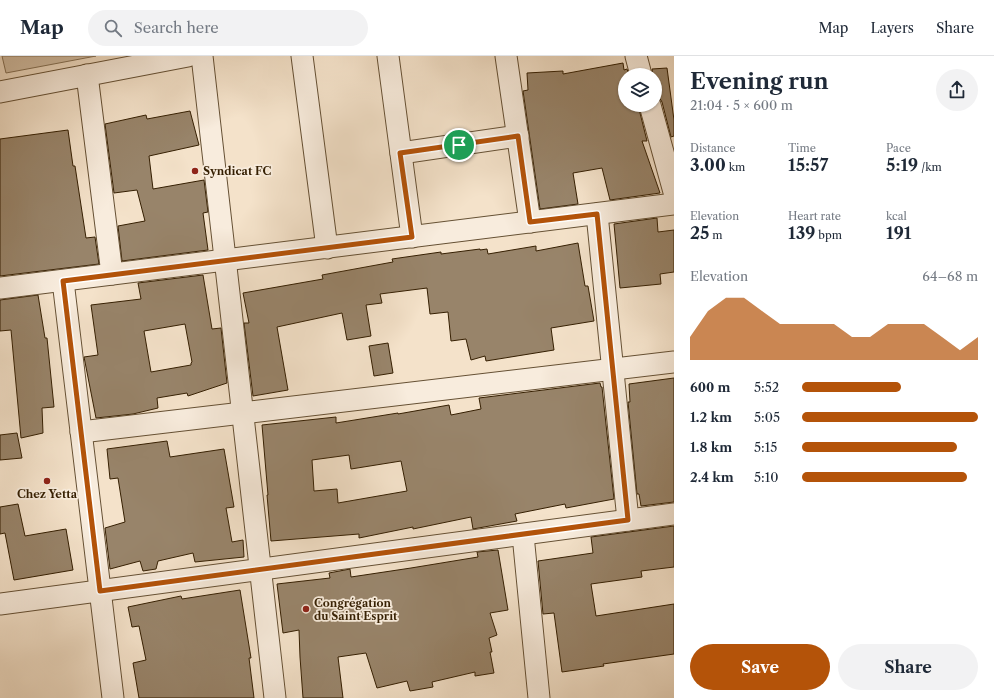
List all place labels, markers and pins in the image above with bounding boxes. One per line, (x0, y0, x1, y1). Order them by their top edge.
pin (442, 128, 476, 162)
place label: Syndicat FC (203, 164, 272, 178)
marker: Syndicat FC (190, 166, 200, 176)
marker: Chez Yetta (42, 476, 52, 486)
place label: Chez Yetta (17, 487, 78, 501)
place label: Congrégation du Saint Esprit (314, 596, 398, 623)
marker: Congrégation du Saint Esprit (301, 604, 311, 614)

